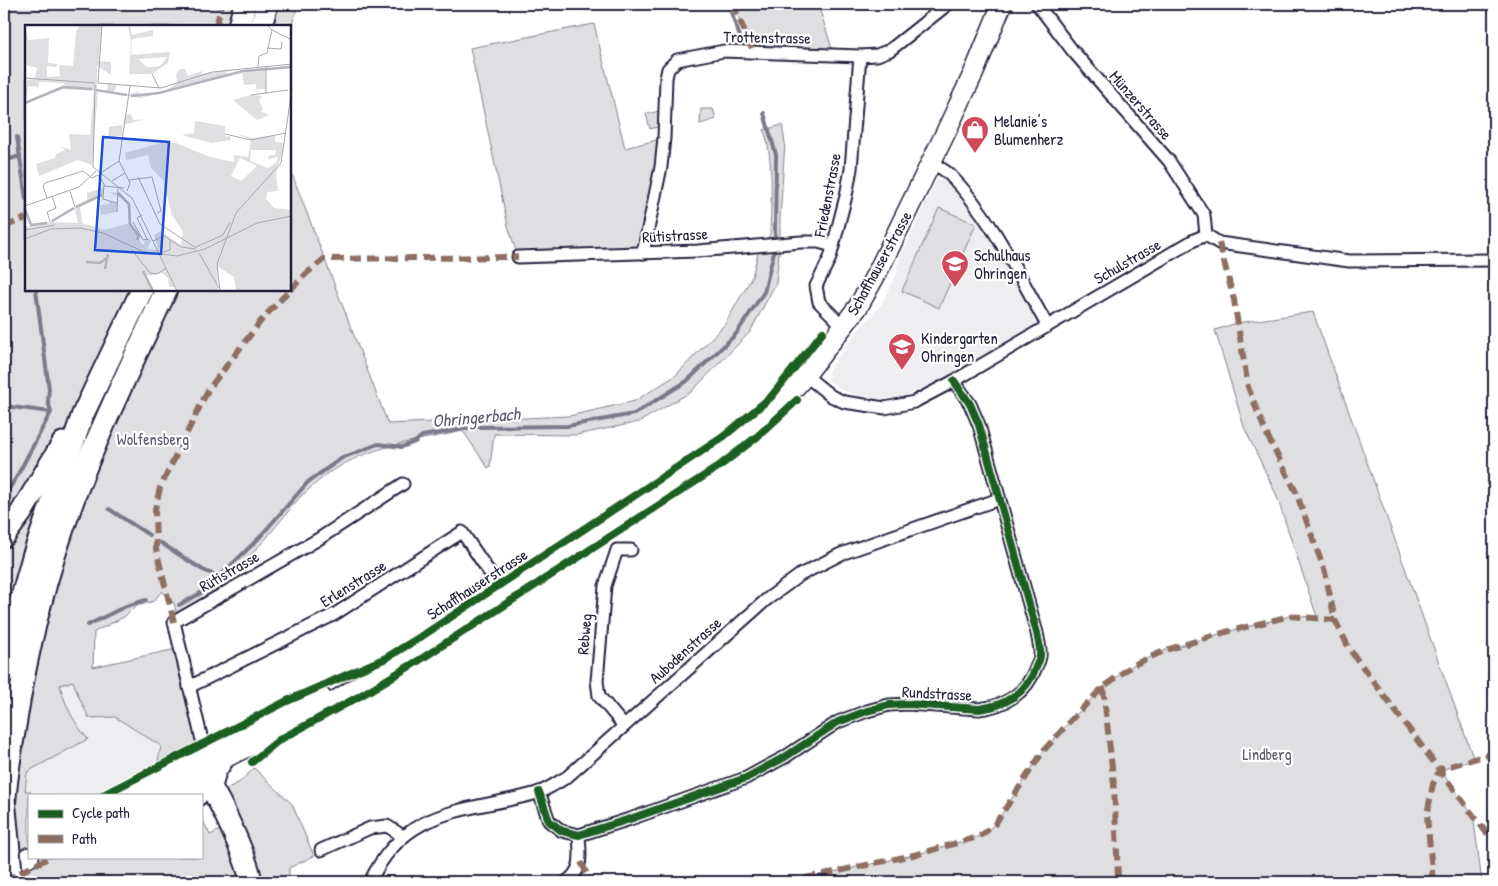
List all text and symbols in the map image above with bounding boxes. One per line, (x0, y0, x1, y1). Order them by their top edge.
inset map (25, 25, 291, 291)
street label: Trottenstrasse (723, 25, 812, 49)
street label: Münzerstrasse (1105, 66, 1178, 145)
place label: Melanie’s Blumenherz (994, 110, 1063, 150)
shop icon: Melanie’s Blumenherz (960, 115, 990, 154)
street label: Friedenstrasse (808, 151, 846, 240)
street label: Schaffhauserstrasse (841, 206, 917, 319)
street label: Rütistrasse (642, 222, 709, 248)
street label: Schulstrasse (1090, 233, 1165, 289)
place label: Schulhaus Ohringen (974, 244, 1030, 284)
school or university icon: Schulhaus Ohringen (940, 249, 970, 288)
place label: Kindergarten Ohringen (921, 327, 998, 367)
school or university icon: Kindergarten Ohringen (887, 332, 917, 371)
water label: Ohringerbach (431, 401, 522, 433)
park label: Wolfensberg (117, 428, 189, 450)
street label: Schaffhauserstrasse (422, 543, 532, 625)
street label: Rütistrasse (195, 545, 263, 597)
street label: Erlenstrasse (316, 554, 391, 612)
street label: Aubodenstrasse (644, 611, 726, 688)
street label: Rebweg (571, 613, 597, 655)
street label: Rundstrasse (902, 680, 973, 706)
park label: Lindberg (1242, 743, 1292, 765)
legend (28, 794, 202, 858)
text: Cycle path (72, 802, 130, 823)
text: Path (72, 828, 97, 849)

